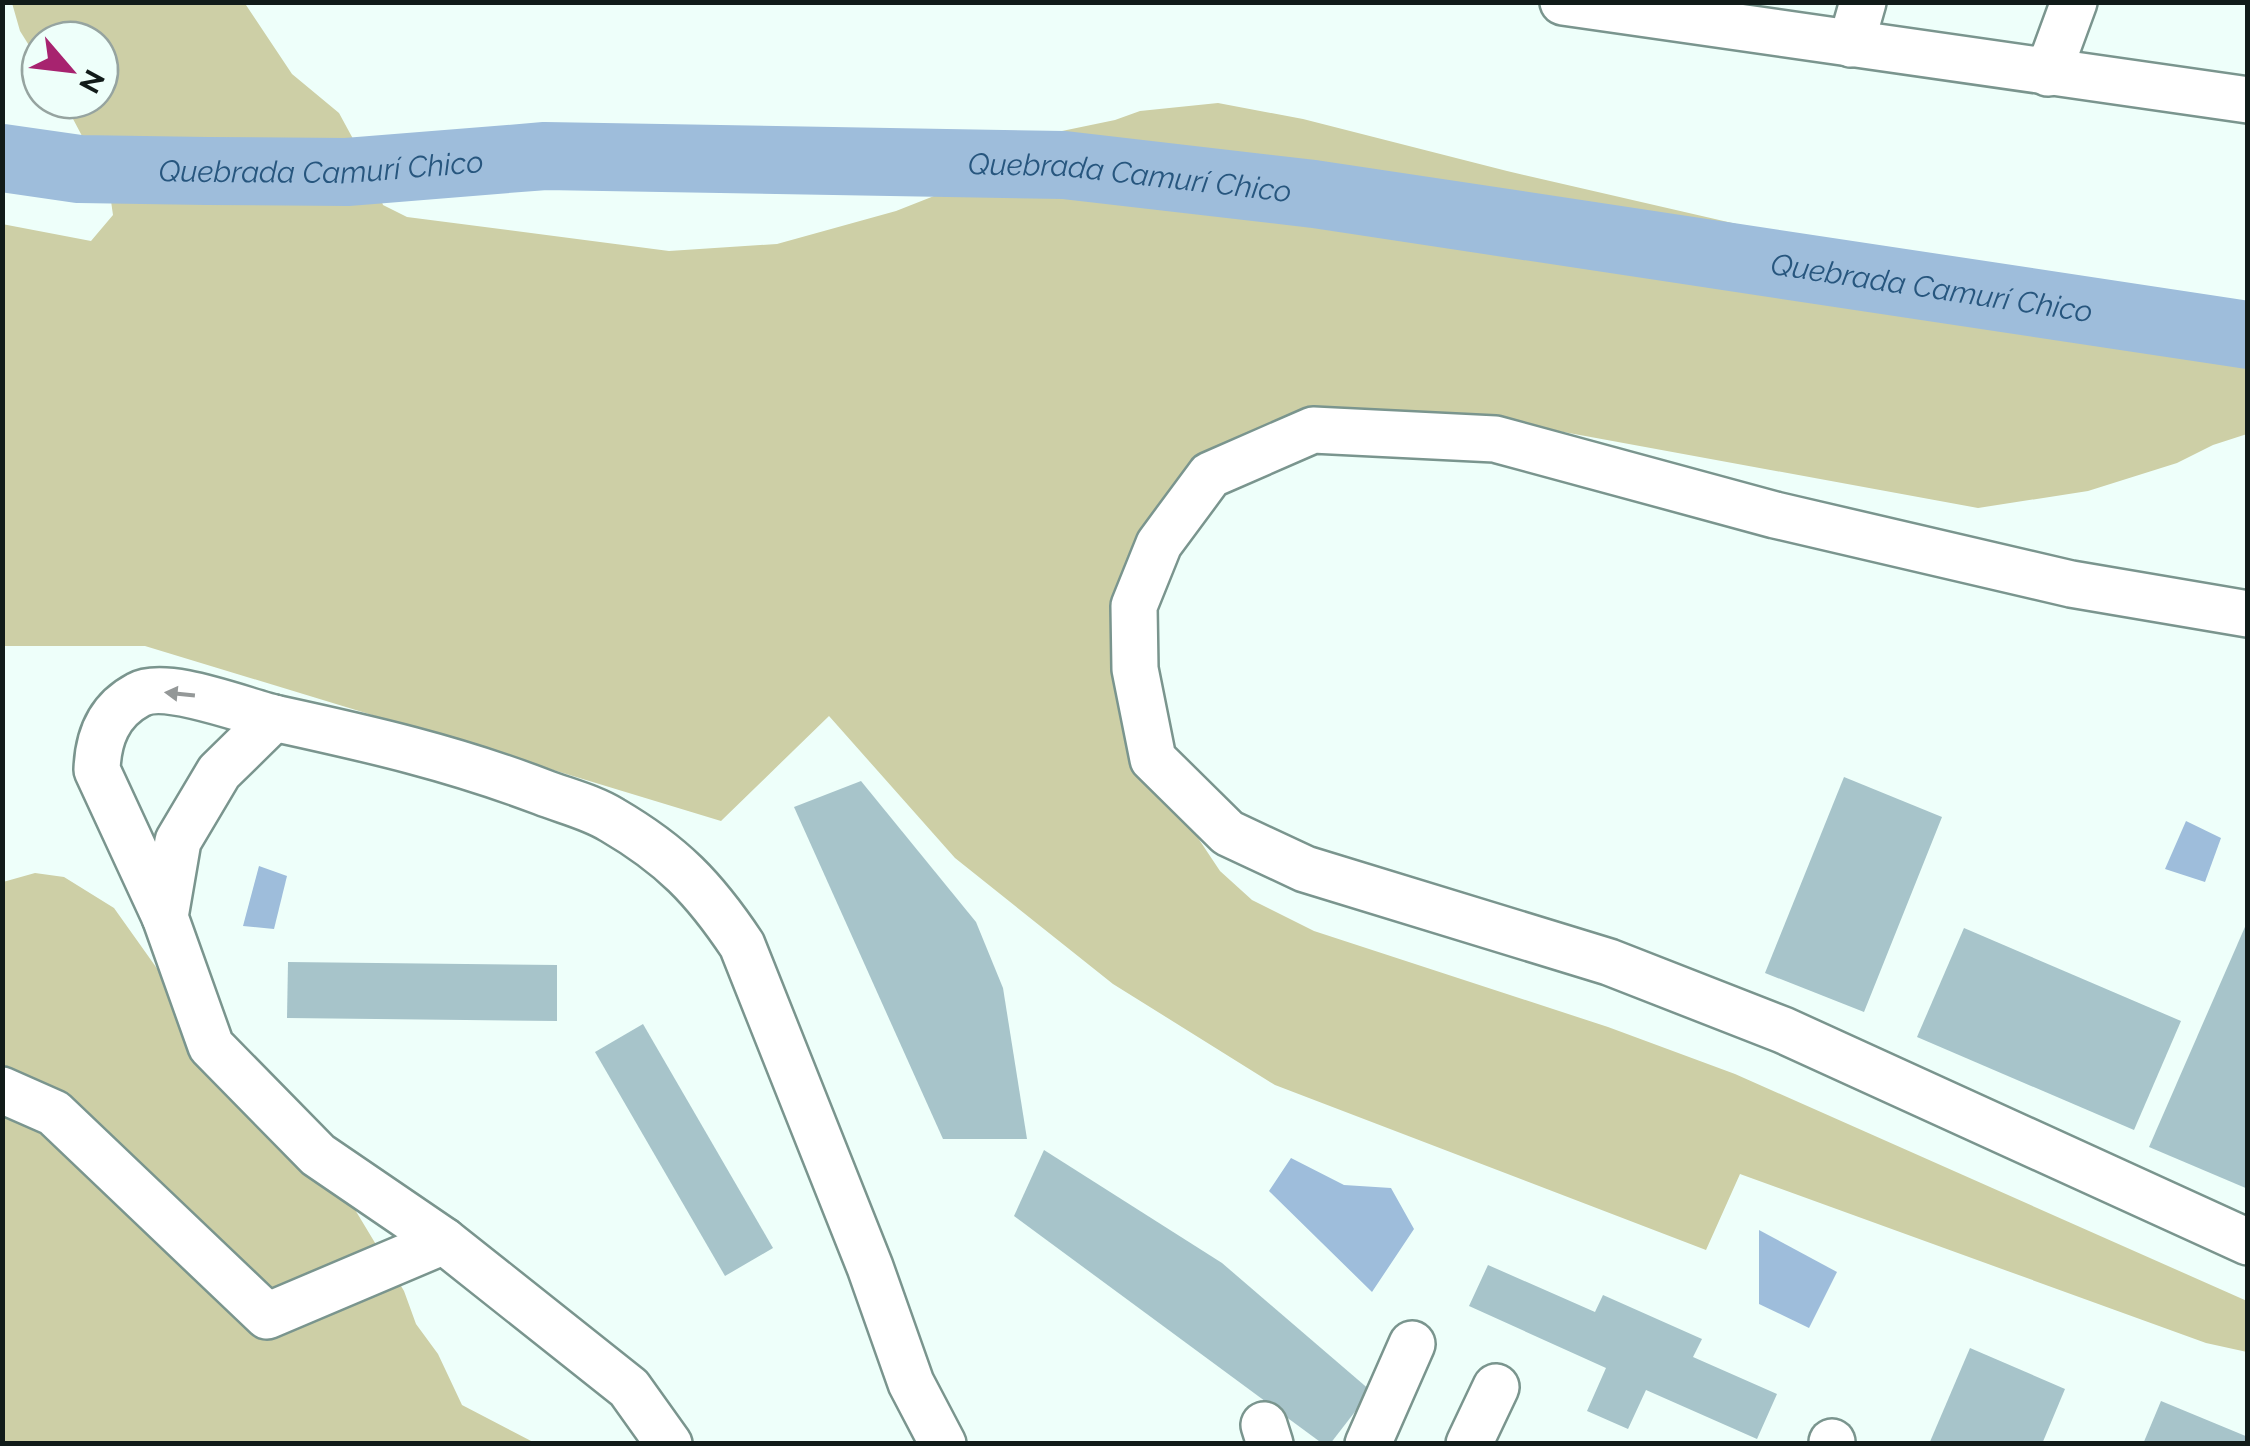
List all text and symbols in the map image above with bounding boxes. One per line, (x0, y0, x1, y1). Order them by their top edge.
north arrow (20, 20, 120, 120)
text: N (72, 64, 111, 99)
water label: Quebrada Camurí Chico (159, 144, 485, 190)
water label: Quebrada Camurí Chico (968, 146, 1293, 209)
water label: Quebrada Camurí Chico (1769, 246, 2095, 329)
one-way arrow (164, 686, 195, 702)

